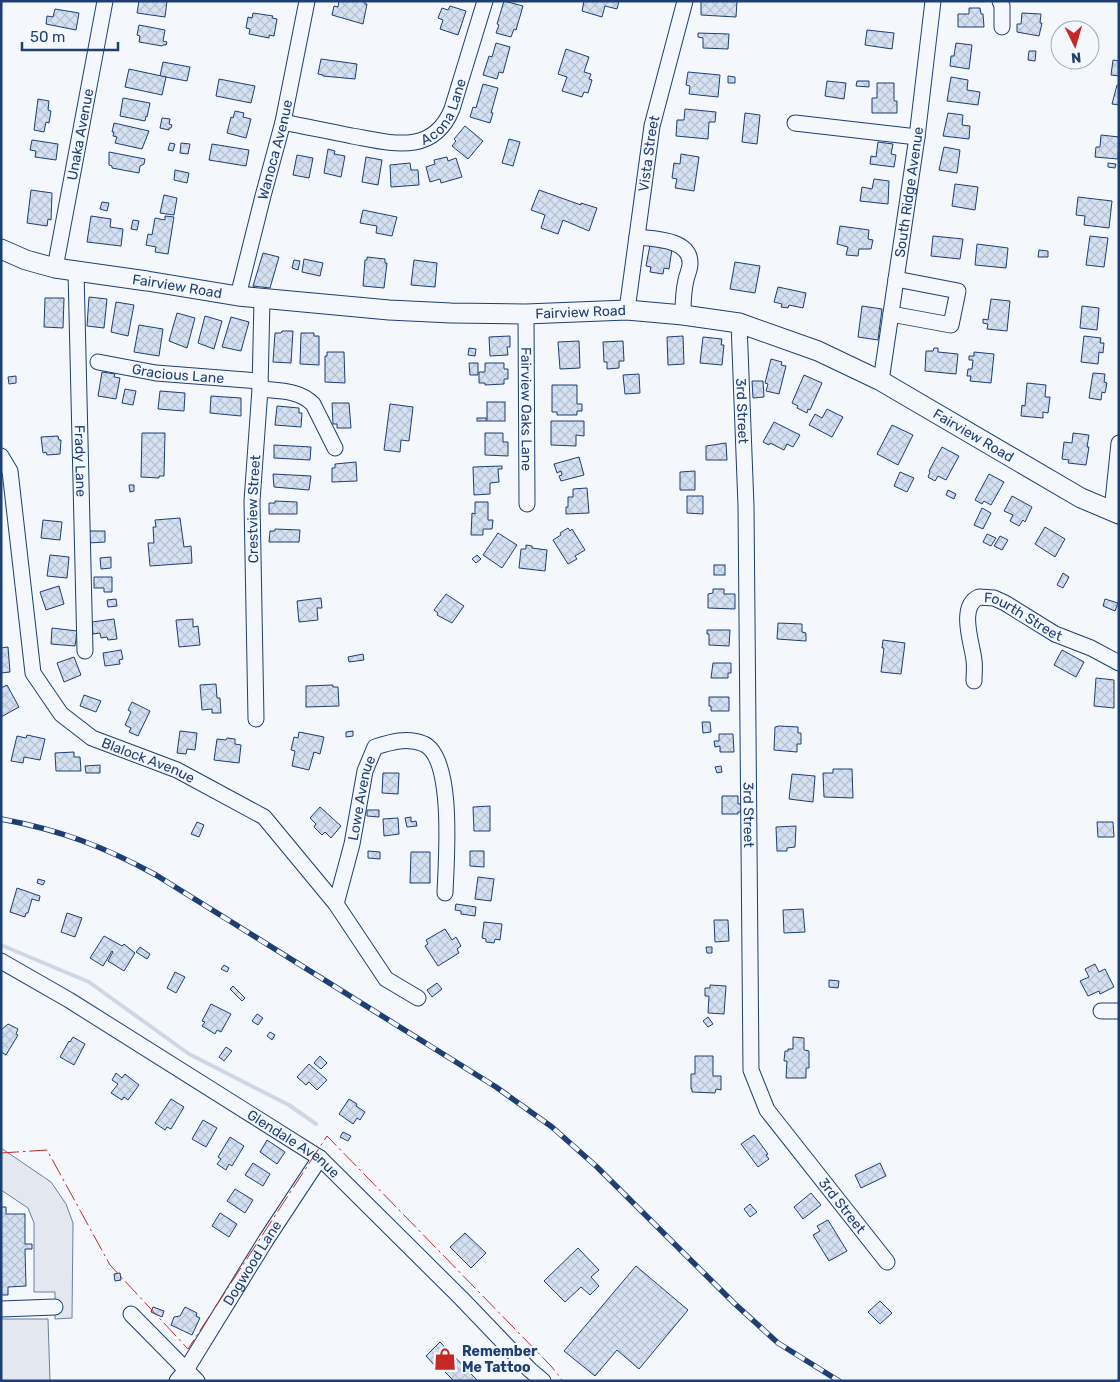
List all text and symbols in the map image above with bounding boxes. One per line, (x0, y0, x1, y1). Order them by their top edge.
scale bar (22, 20, 119, 52)
north arrow (1050, 20, 1100, 70)
text: 50 m (30, 28, 65, 46)
text: N (1070, 49, 1082, 66)
street label: Acona Lane (418, 76, 469, 148)
street label: Unaka Avenue (63, 87, 97, 182)
street label: Wanoca Avenue (254, 98, 296, 202)
street label: Vista Street (635, 113, 663, 193)
street label: South Ridge Avenue (891, 126, 927, 259)
street label: Fairview Road (131, 271, 223, 302)
street label: Fairview Road (535, 302, 626, 322)
street label: Fairview Oaks Lane (518, 347, 535, 471)
street label: Gracious Lane (130, 360, 225, 387)
street label: 3rd Street (733, 378, 752, 445)
street label: Fairview Road (930, 405, 1017, 465)
street label: Frady Lane (71, 425, 90, 497)
street label: Crestview Street (243, 454, 264, 564)
street label: Fourth Street (984, 589, 1065, 645)
street label: Blalock Avenue (99, 734, 198, 787)
street label: Lowe Avenue (344, 753, 379, 842)
street label: 3rd Street (740, 782, 758, 848)
street label: Glendale Avenue (244, 1106, 343, 1181)
street label: 3rd Street (815, 1174, 870, 1237)
street label: Dogwood Lane (219, 1217, 285, 1309)
place label: Remember Me Tattoo (462, 1343, 538, 1376)
shop icon: Remember Me Tattoo (432, 1346, 458, 1372)

